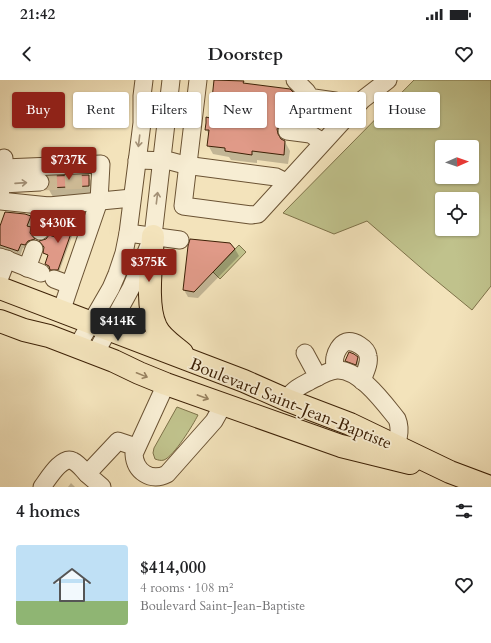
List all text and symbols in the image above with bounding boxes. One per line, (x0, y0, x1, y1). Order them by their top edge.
text: 21:42 (20, 4, 55, 24)
text: Doorstep (208, 42, 283, 67)
icon: back (16, 43, 38, 65)
icon: heart (453, 43, 475, 65)
chip: Buy (12, 92, 65, 128)
chip: Rent (73, 92, 129, 128)
chip: Filters (137, 92, 201, 128)
chip: New (209, 92, 267, 128)
chip: Apartment (275, 92, 366, 128)
chip: House (374, 92, 440, 128)
one-way arrow (135, 134, 143, 147)
north arrow (435, 140, 479, 184)
map controls (435, 140, 479, 236)
pin: $737K (41, 147, 97, 181)
text: $737K (50, 151, 88, 169)
one-way arrow (14, 180, 27, 187)
one-way arrow (154, 192, 161, 205)
button: locate (435, 192, 479, 236)
pin: $430K (30, 210, 86, 244)
text: $430K (39, 214, 77, 232)
pin: $375K (121, 249, 177, 283)
text: $375K (130, 253, 168, 271)
pin: $414K (90, 308, 146, 342)
text: $414K (99, 312, 137, 330)
street label: Boulevard Saint-Jean-Baptiste (186, 352, 395, 455)
one-way arrow (136, 371, 148, 379)
one-way arrow (196, 394, 208, 402)
text: 4 homes (16, 500, 80, 523)
icon: filters (453, 500, 475, 522)
text: $414,000 (140, 556, 206, 579)
icon: home (48, 561, 96, 609)
icon: heart (453, 574, 475, 596)
text: 4 rooms · 108 m² (140, 579, 233, 597)
text: Boulevard Saint-Jean-Baptiste (140, 597, 305, 615)

